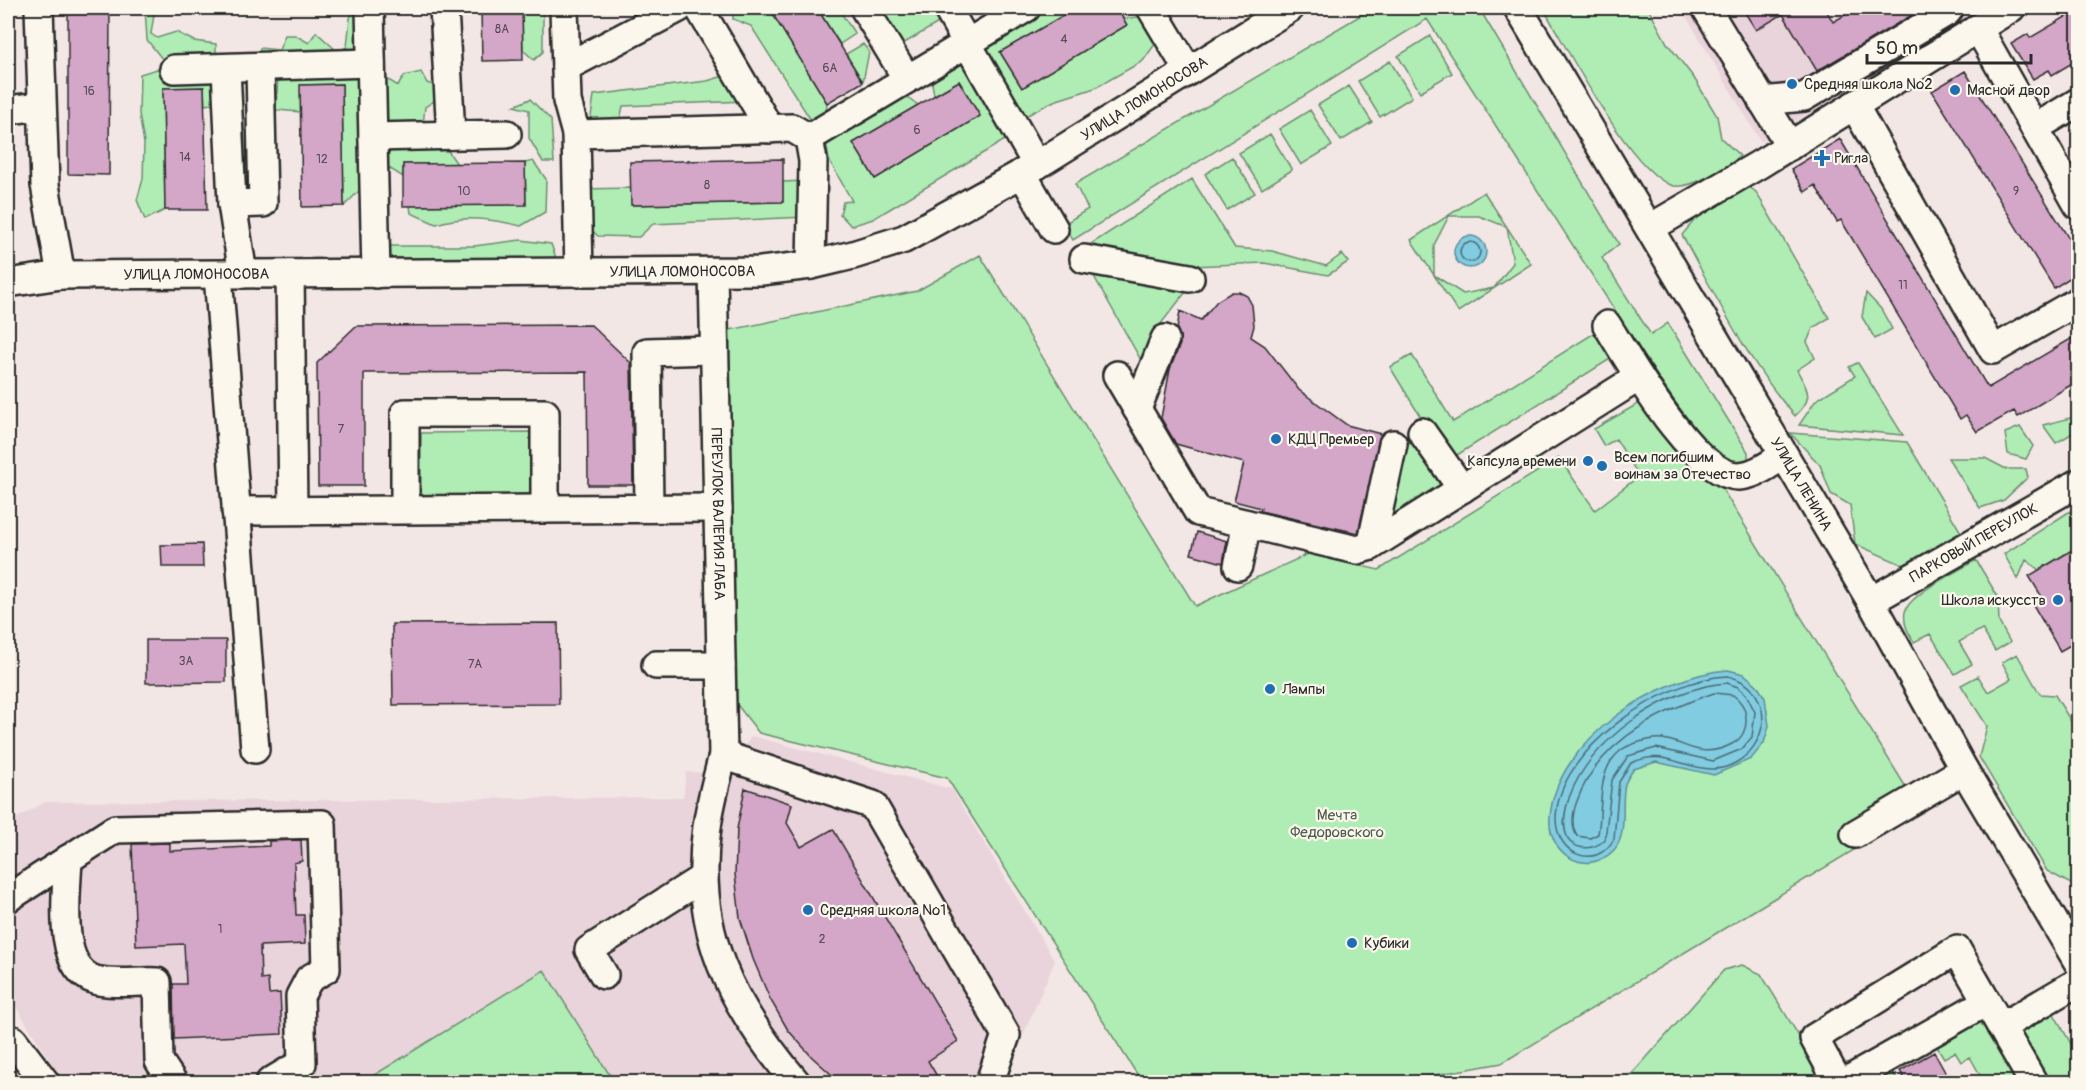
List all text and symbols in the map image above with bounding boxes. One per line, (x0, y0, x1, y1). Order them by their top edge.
house number: 8А (495, 22, 509, 37)
scale bar (1867, 27, 2030, 65)
house number: 4 (1061, 32, 1068, 47)
text: 50 m (1876, 37, 1918, 60)
street label: УЛИЦА ЛОМОНОСОВА (1078, 52, 1212, 145)
house number: 6А (823, 61, 838, 76)
place label: Средняя школа №2 (1804, 75, 1933, 94)
marker: Средняя школа №2 (1785, 77, 1799, 91)
place label: Мясной двор (1967, 81, 2050, 100)
marker: Мясной двор (1948, 83, 1962, 97)
house number: 16 (83, 84, 95, 99)
house number: 6 (914, 123, 921, 138)
place label: Ригла (1834, 149, 1868, 168)
house number: 14 (179, 150, 191, 165)
marker: Ригла (1815, 151, 1829, 165)
house number: 12 (316, 152, 328, 167)
house number: 8 (704, 178, 710, 193)
house number: 10 (458, 184, 470, 199)
house number: 9 (2013, 184, 2019, 199)
street label: УЛИЦА ЛОМОНОСОВА (609, 262, 756, 282)
street label: УЛИЦА ЛОМОНОСОВА (124, 265, 270, 285)
house number: 11 (1898, 278, 1908, 293)
house number: 7 (338, 422, 345, 437)
street label: ПЕРЕУЛОК ВАЛЕРИЯ ЛАБА (706, 427, 729, 601)
place label: КДЦ Премьер (1288, 430, 1374, 449)
marker: КДЦ Премьер (1269, 432, 1283, 446)
street label: УЛИЦА ЛЕНИНА (1766, 434, 1836, 535)
place label: Всем погибшим воинам за Отечество (1614, 448, 1751, 484)
place label: Капсула времени (1467, 452, 1576, 471)
marker: Капсула времени (1581, 454, 1595, 468)
marker: Всем погибшим воинам за Отечество (1595, 459, 1609, 473)
street label: ПАРКОВЫЙ ПЕРЕУЛОК (1906, 499, 2041, 587)
place label: Школа искусств (1942, 591, 2046, 610)
marker: Школа искусств (2051, 593, 2065, 607)
house number: 3А (179, 654, 193, 669)
house number: 7А (468, 657, 482, 672)
place label: Лампы (1281, 680, 1325, 699)
marker: Лампы (1263, 682, 1277, 696)
park label: Мечта Федоровского (1290, 806, 1384, 842)
place label: Средняя школа №1 (820, 901, 946, 920)
marker: Средняя школа №1 (801, 903, 815, 917)
house number: 1 (218, 922, 222, 937)
house number: 2 (819, 932, 826, 947)
place label: Кубики (1364, 934, 1409, 953)
marker: Кубики (1345, 936, 1359, 950)

